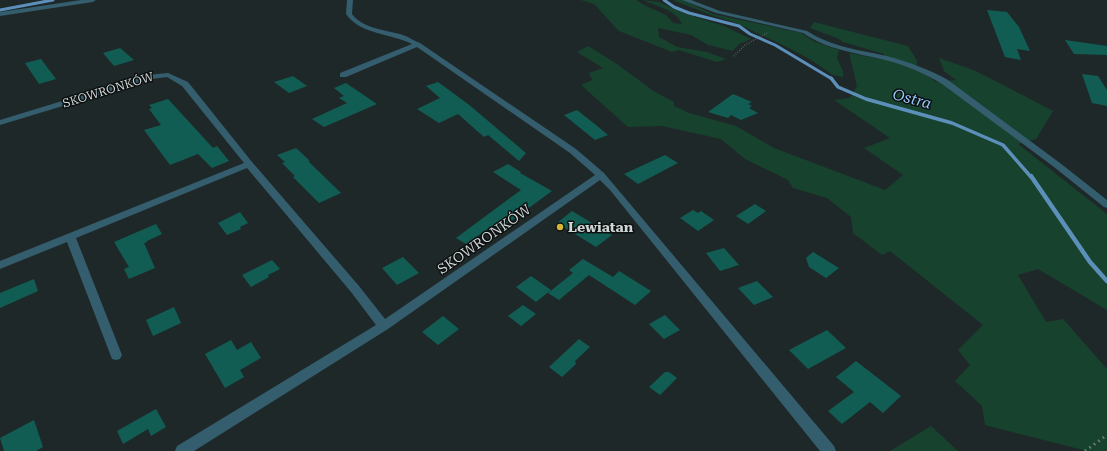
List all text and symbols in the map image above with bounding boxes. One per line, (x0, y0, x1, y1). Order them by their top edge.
street label: SKOWRONKÓW (61, 69, 156, 110)
water label: Ostra (891, 85, 933, 113)
street label: SKOWRONKÓW (434, 200, 534, 277)
place label: Lewiatan (568, 219, 634, 235)
marker: Lewiatan (555, 222, 565, 232)

